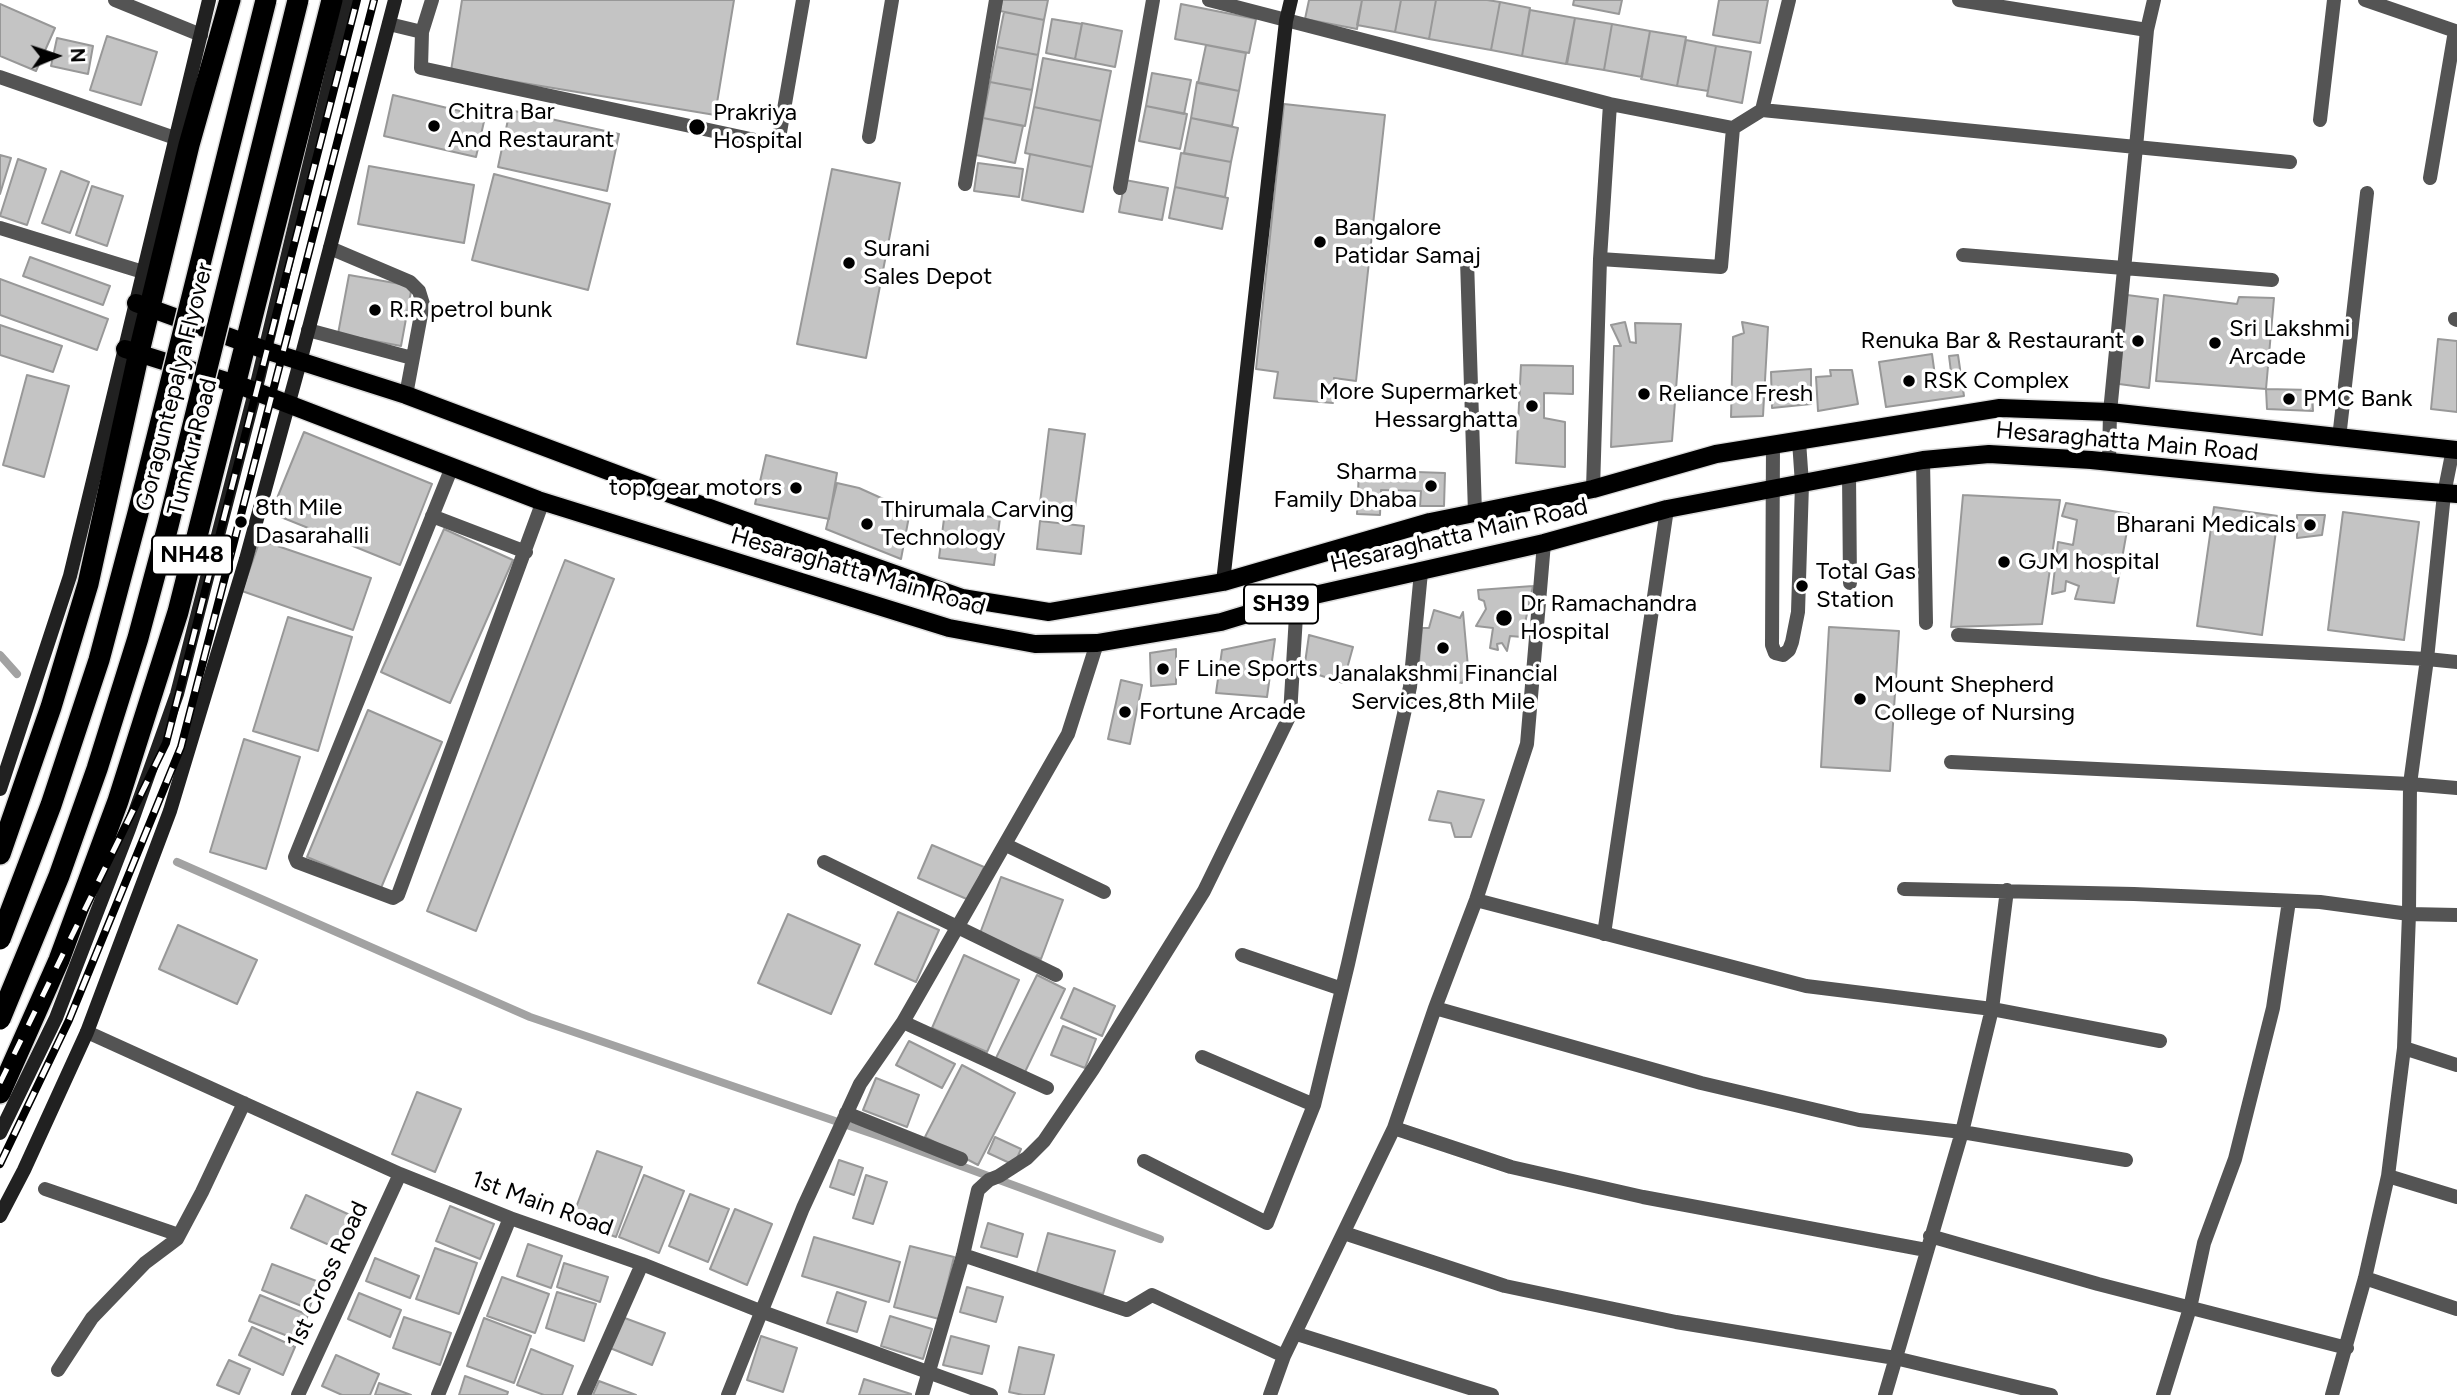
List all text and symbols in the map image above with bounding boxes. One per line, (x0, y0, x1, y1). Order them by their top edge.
north arrow (21, 21, 91, 91)
text: N (66, 48, 89, 63)
place label: Chitra Bar And Restaurant (448, 98, 614, 154)
place label: Prakriya Hospital (713, 99, 802, 155)
marker: Prakriya Hospital (687, 117, 707, 137)
marker: Chitra Bar And Restaurant (426, 118, 442, 134)
place label: Bangalore Patidar Samaj (1334, 214, 1481, 270)
marker: Bangalore Patidar Samaj (1312, 234, 1328, 250)
place label: Surani Sales Depot (863, 235, 992, 291)
marker: Surani Sales Depot (841, 255, 857, 271)
street label: Goraguntepalya Flyover (130, 260, 220, 514)
place label: R.R petrol bunk (389, 296, 552, 324)
marker: R.R petrol bunk (367, 302, 383, 318)
place label: Sri Lakshmi Arcade (2229, 315, 2350, 371)
place label: Renuka Bar & Restaurant (1860, 327, 2124, 355)
marker: Renuka Bar & Restaurant (2130, 333, 2146, 349)
marker: Sri Lakshmi Arcade (2207, 335, 2223, 351)
place label: RSK Complex (1923, 367, 2069, 395)
marker: RSK Complex (1901, 373, 1917, 389)
street label: Tumkur Road (162, 375, 224, 519)
place label: More Supermarket Hessarghatta (1319, 378, 1518, 434)
place label: Reliance Fresh (1658, 380, 1813, 408)
place label: PMC Bank (2303, 385, 2412, 413)
marker: Reliance Fresh (1636, 386, 1652, 402)
marker: PMC Bank (2281, 391, 2297, 407)
marker: More Supermarket Hessarghatta (1524, 398, 1540, 414)
street label: Hesaraghatta Main Road (1994, 416, 2260, 468)
place label: Sharma Family Dhaba (1274, 458, 1417, 514)
place label: top gear motors (609, 474, 782, 502)
marker: Sharma Family Dhaba (1423, 478, 1439, 494)
marker: top gear motors (788, 480, 804, 496)
street label: Hesaraghatta Main Road (1327, 492, 1591, 580)
place label: 8th Mile Dasarahalli (255, 494, 369, 550)
place label: Thirumala Carving Technology (881, 496, 1074, 552)
place label: Bharani Medicals (2116, 511, 2296, 539)
marker: 8th Mile Dasarahalli (233, 514, 249, 530)
marker: Thirumala Carving Technology (859, 516, 875, 532)
marker: Bharani Medicals (2302, 517, 2318, 533)
street label: Hesaraghatta Main Road (727, 522, 989, 622)
road number: NH48 (152, 536, 232, 575)
place label: GJM hospital (2018, 548, 2160, 576)
marker: GJM hospital (1996, 554, 2012, 570)
place label: Total Gas Station (1816, 558, 1916, 614)
marker: Total Gas Station (1794, 578, 1810, 594)
road number: SH39 (1244, 584, 1318, 624)
place label: Dr Ramachandra Hospital (1520, 590, 1697, 646)
marker: Dr Ramachandra Hospital (1494, 608, 1514, 628)
marker: Janalakshmi Financial Services,8th Mile (1435, 640, 1451, 656)
place label: F Line Sports (1177, 655, 1318, 683)
place label: Janalakshmi Financial Services,8th Mile (1328, 660, 1558, 716)
marker: F Line Sports (1155, 661, 1171, 677)
place label: Mount Shepherd College of Nursing (1874, 671, 2075, 727)
marker: Mount Shepherd College of Nursing (1852, 691, 1868, 707)
place label: Fortune Arcade (1139, 698, 1306, 726)
marker: Fortune Arcade (1117, 704, 1133, 720)
street label: 1st Main Road (467, 1165, 617, 1243)
street label: 1st Cross Road (281, 1197, 375, 1353)

